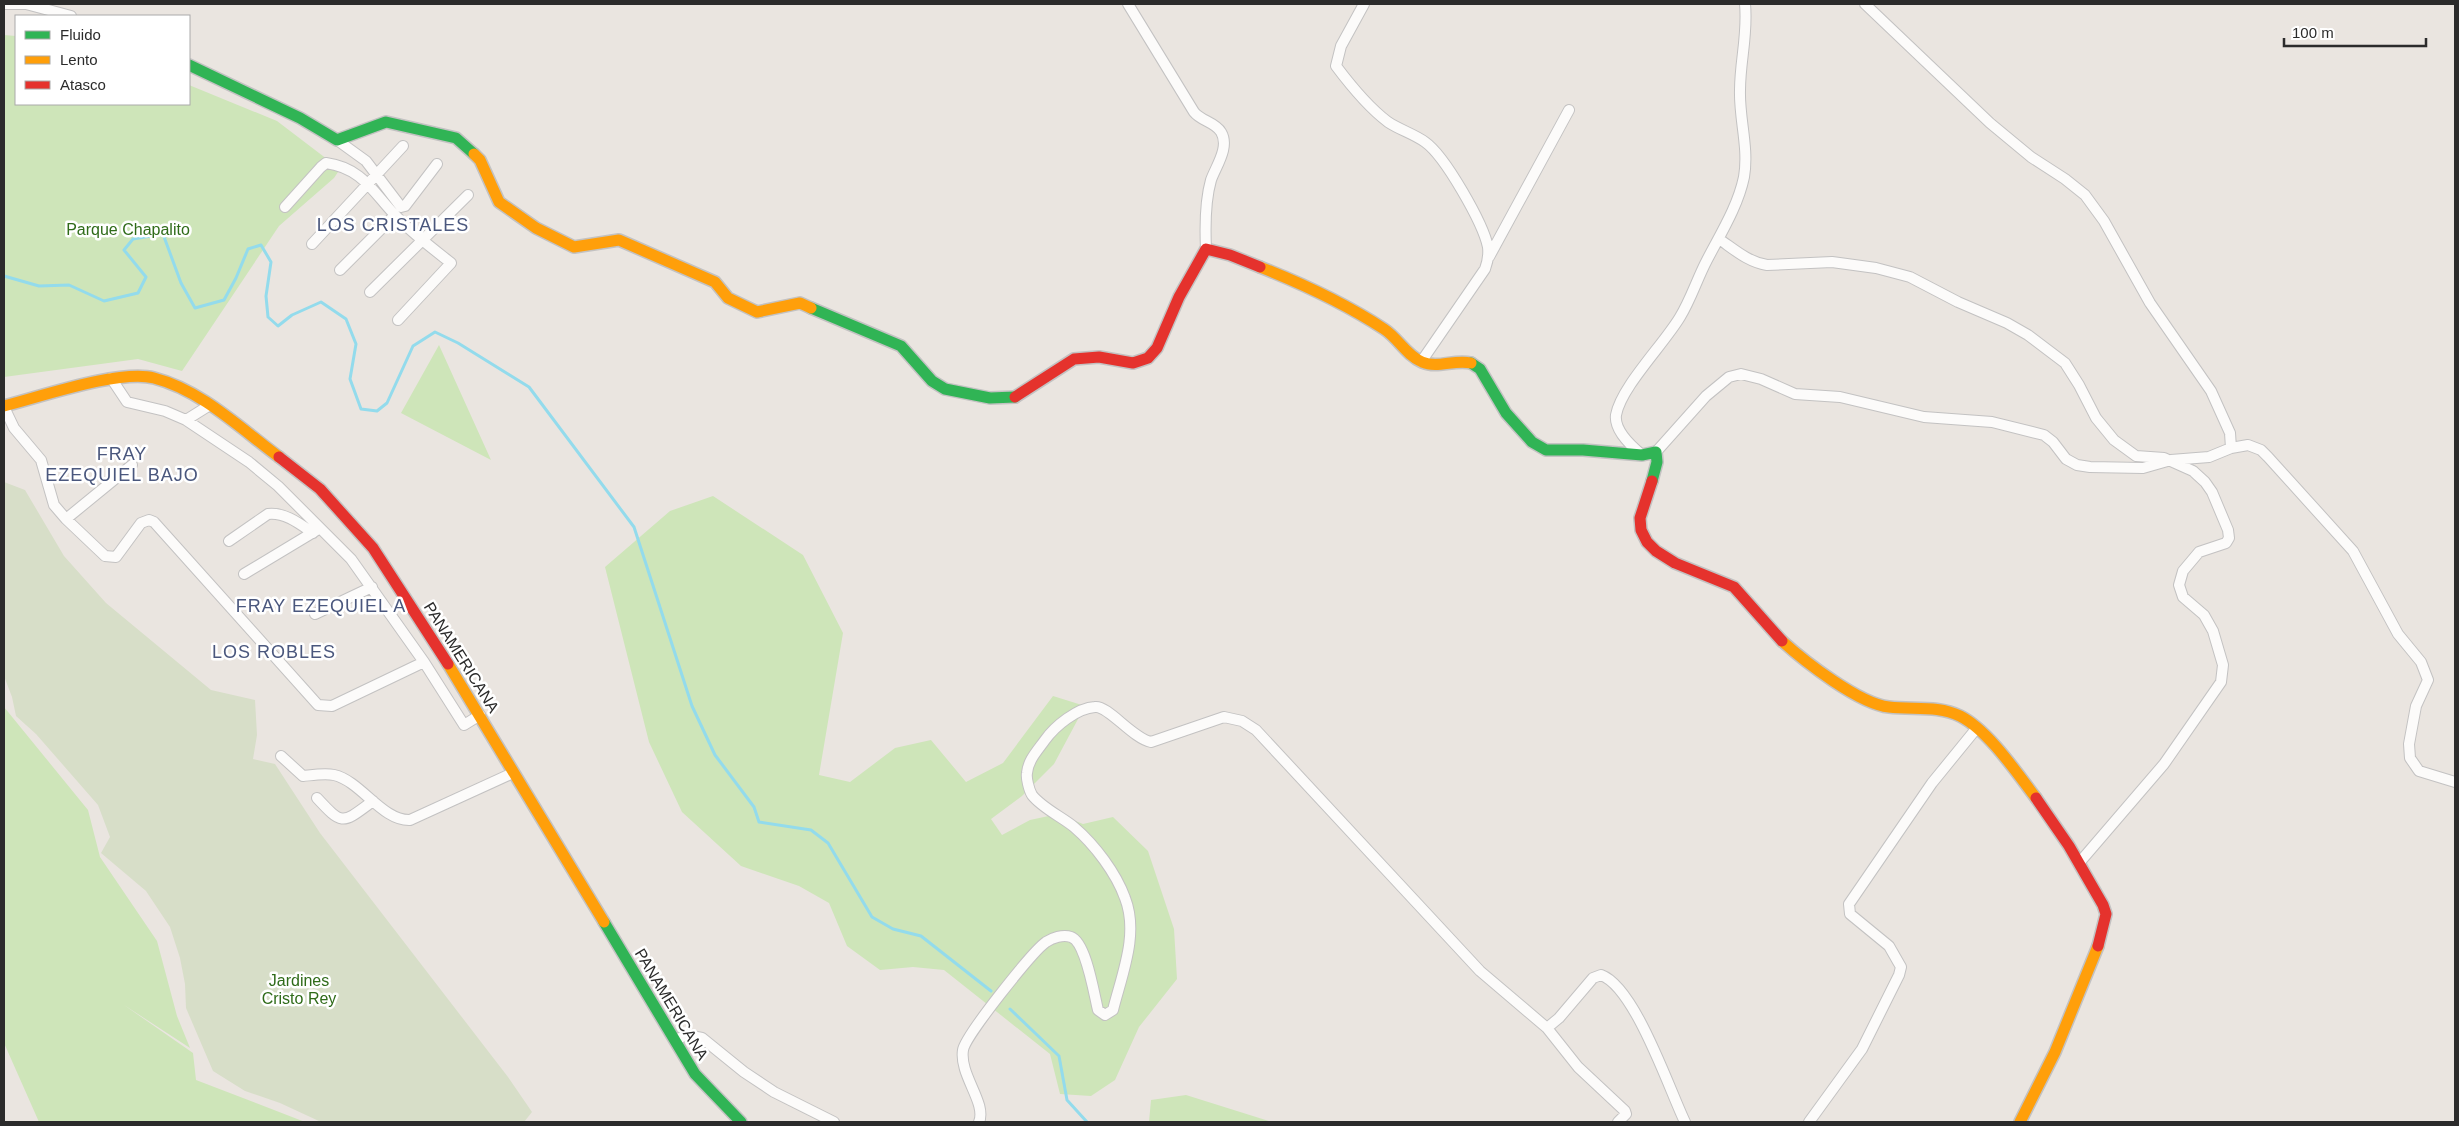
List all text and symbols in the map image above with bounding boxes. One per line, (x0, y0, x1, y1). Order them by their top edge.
legend (15, 15, 190, 105)
scale bar (2284, 15, 2426, 47)
text: 100 m (2292, 24, 2334, 41)
text: Fluido (60, 26, 101, 43)
text: Lento (60, 51, 98, 68)
text: Atasco (60, 76, 106, 93)
district label: LOS CRISTALES (317, 215, 469, 235)
park label: Parque Chapalito (66, 221, 190, 238)
district label: FRAY EZEQUIEL BAJO (45, 444, 199, 485)
district label: FRAY EZEQUIEL A (236, 596, 406, 616)
street label: PANAMERICANA (421, 599, 503, 716)
district label: LOS ROBLES (212, 642, 336, 662)
street label: PANAMERICANA (632, 946, 712, 1063)
park label: Jardines Cristo Rey (262, 972, 336, 1007)

